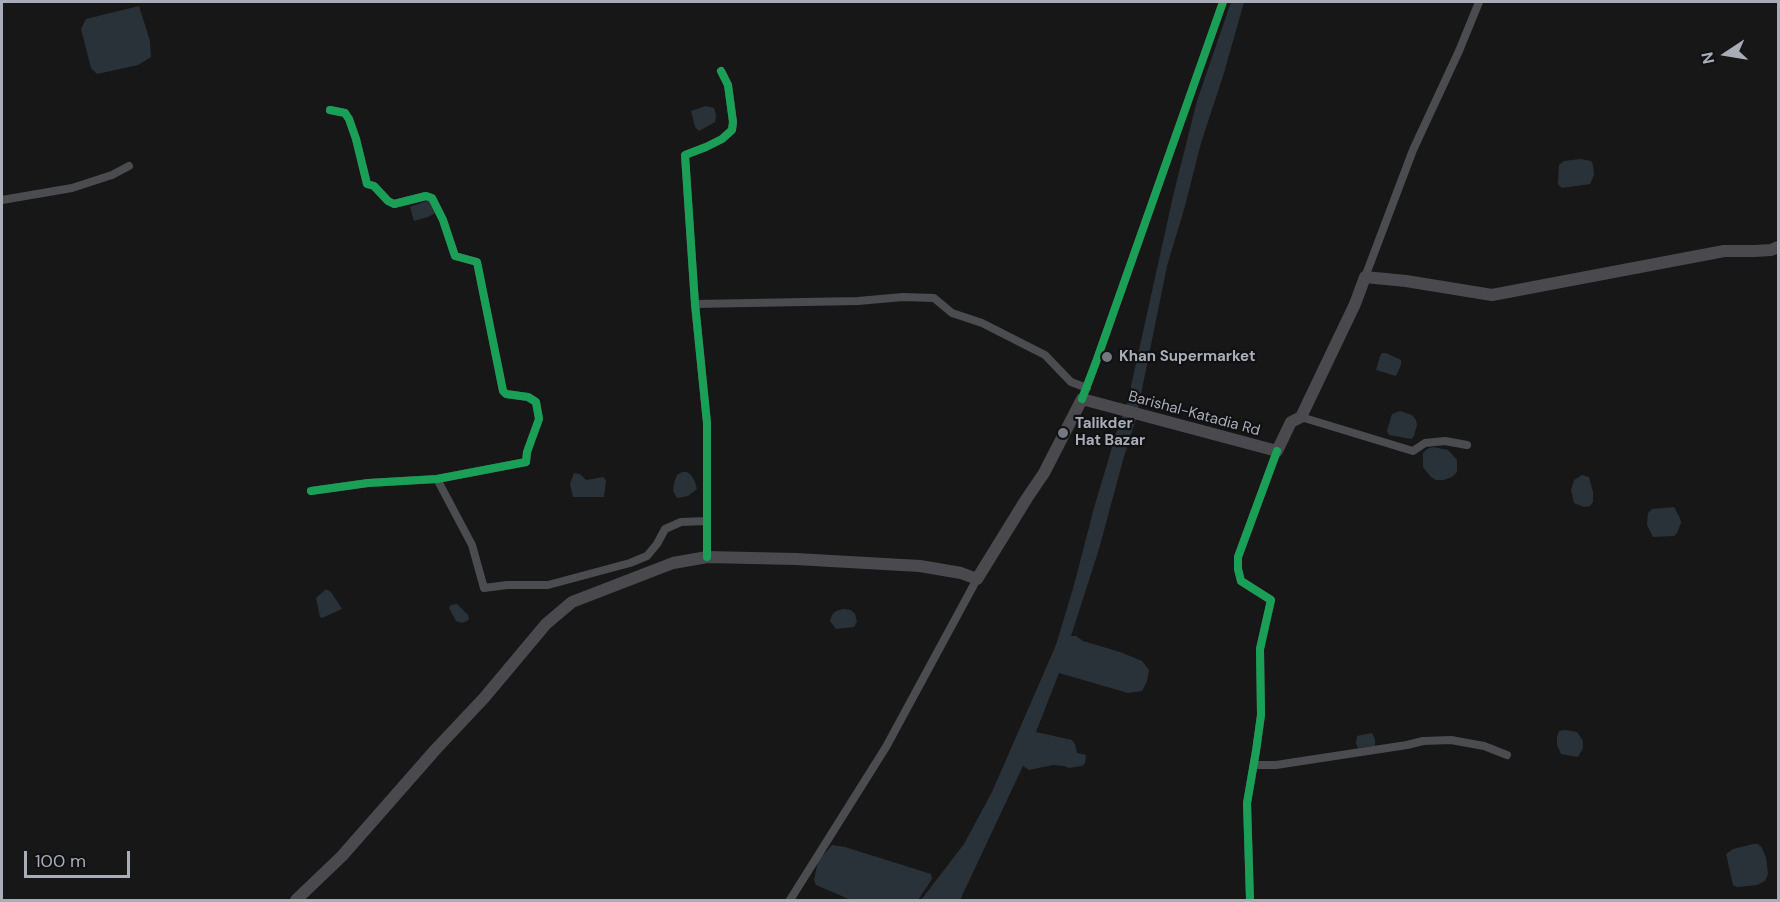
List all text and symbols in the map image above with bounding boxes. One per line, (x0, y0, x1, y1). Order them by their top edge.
north arrow (1696, 24, 1756, 84)
text: N (1696, 50, 1719, 66)
place label: Khan Supermarket (1119, 348, 1255, 366)
marker: Khan Supermarket (1100, 350, 1114, 364)
street label: Barishal-Katadia Rd (1126, 388, 1262, 440)
place label: Talikder Hat Bazar (1075, 415, 1145, 450)
marker: Talikder Hat Bazar (1056, 426, 1070, 440)
scale bar (27, 839, 134, 877)
text: 100 m (35, 849, 86, 873)

